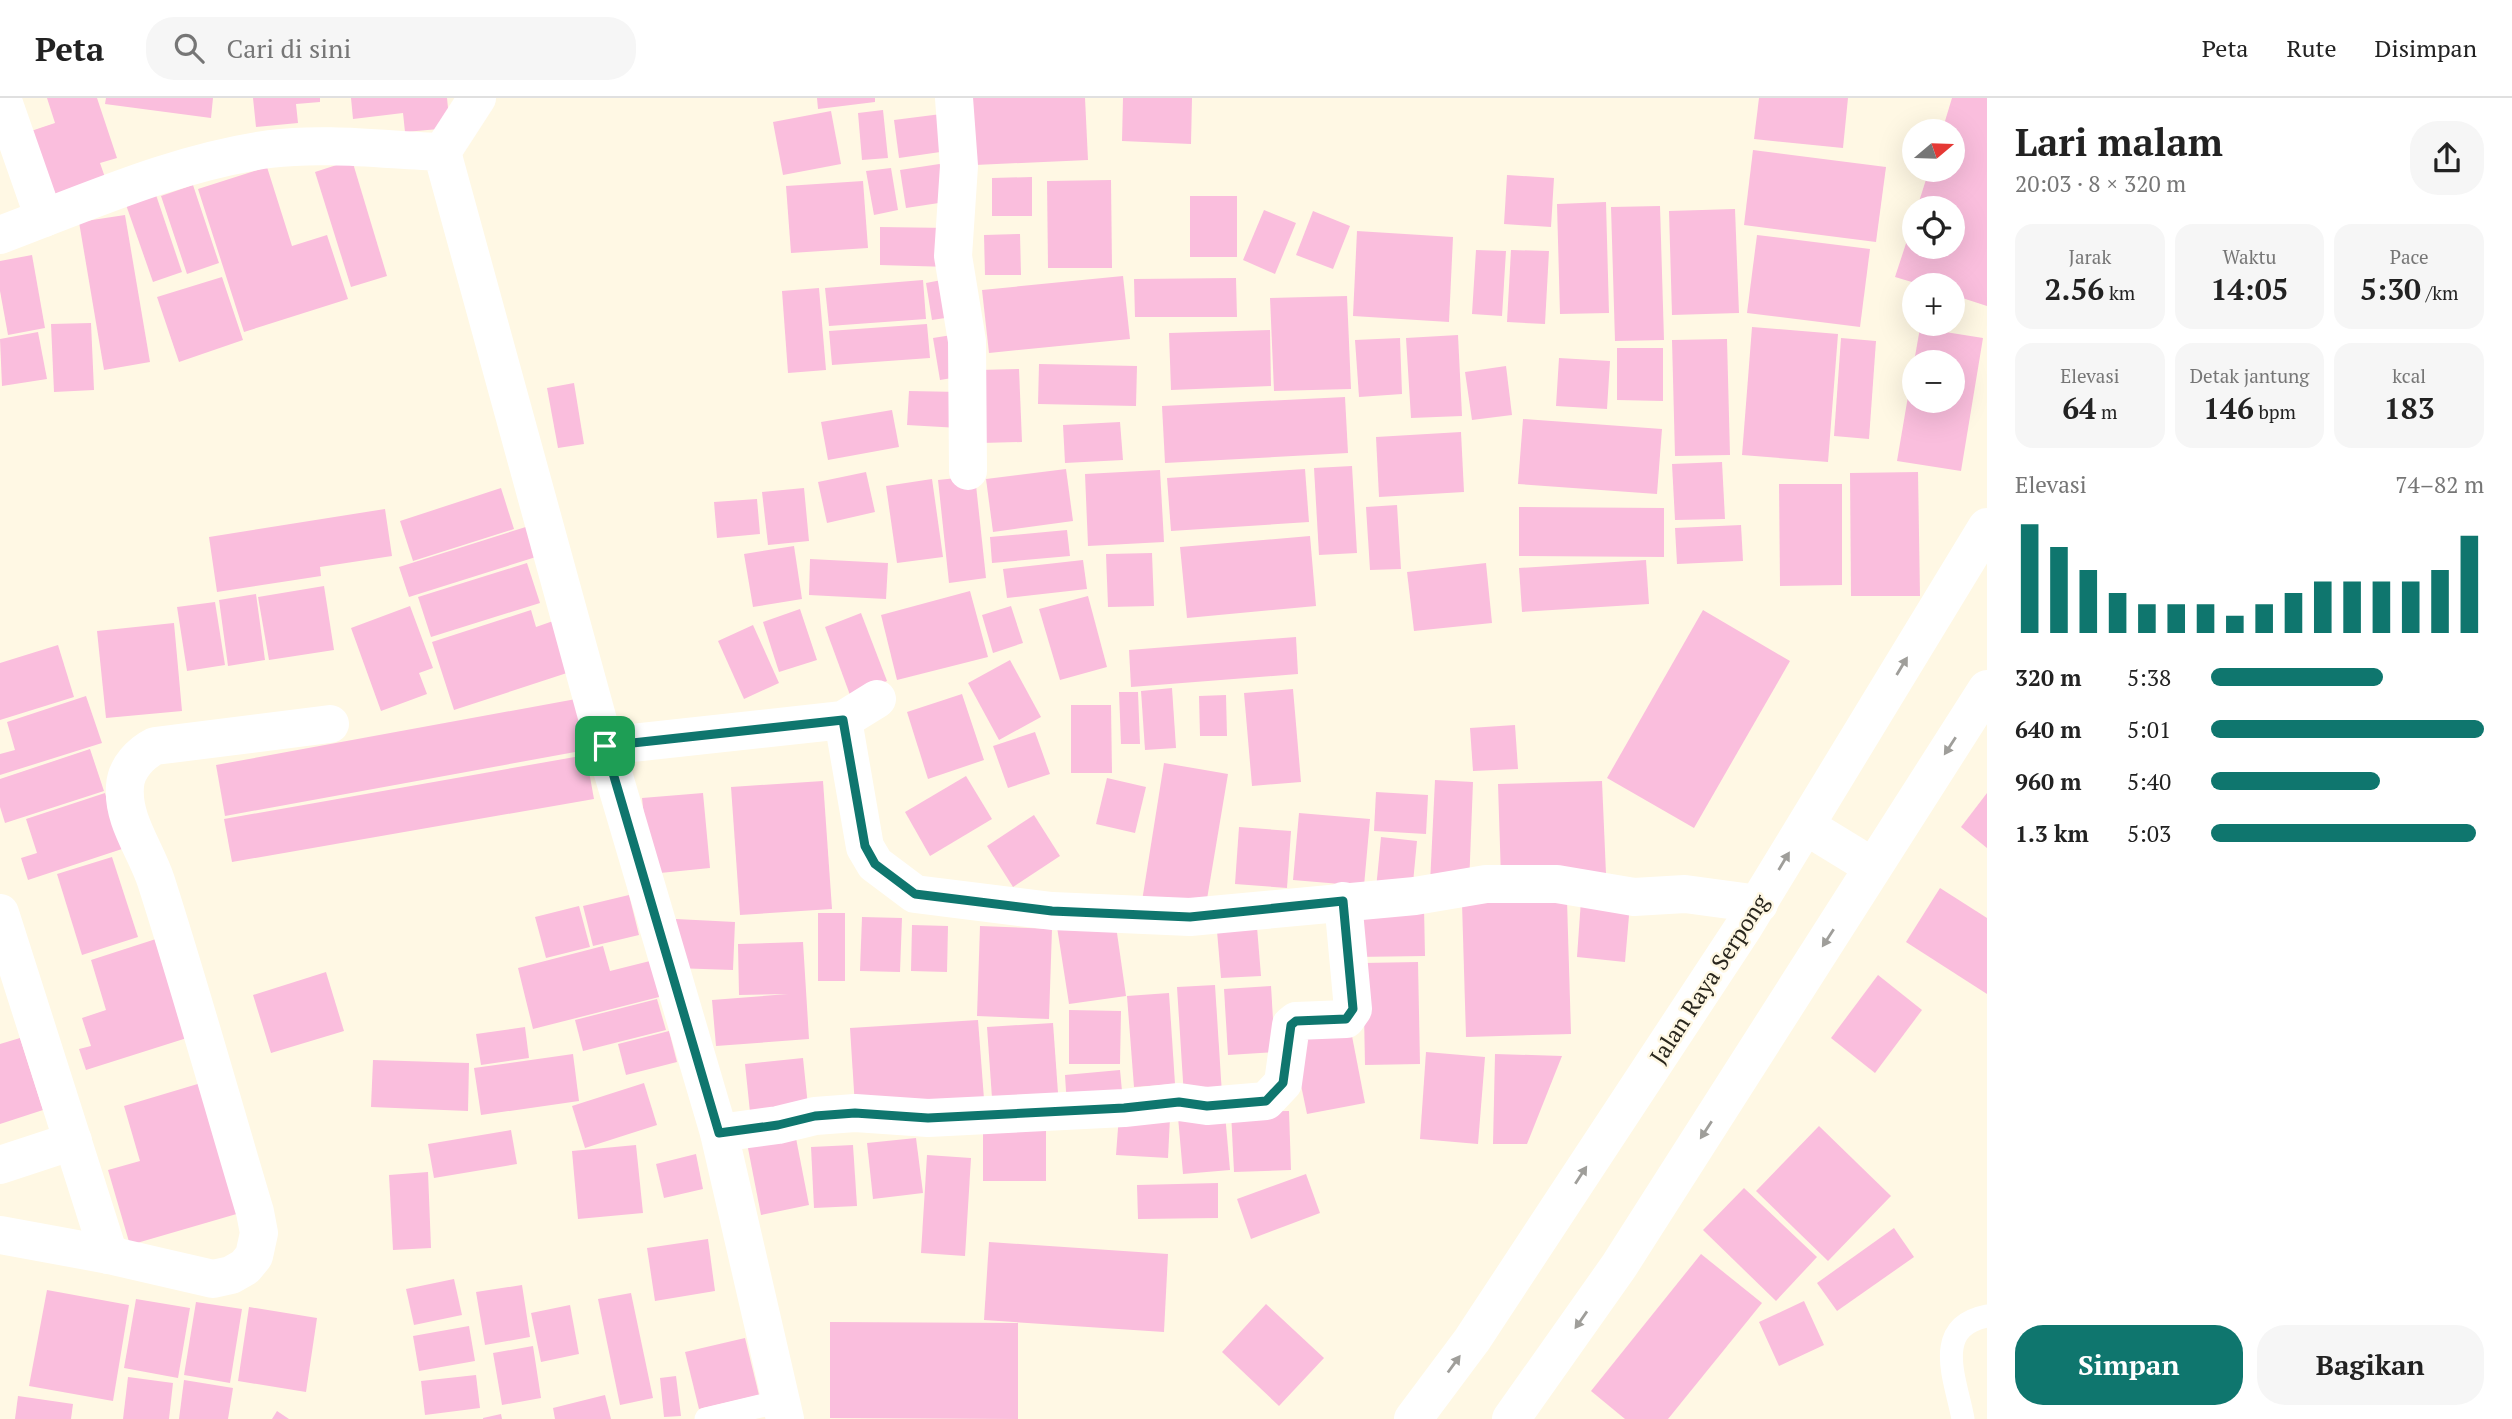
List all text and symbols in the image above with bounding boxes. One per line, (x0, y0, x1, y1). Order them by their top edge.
search box (146, 17, 636, 80)
text: Peta (35, 27, 104, 70)
icon: search (170, 29, 208, 67)
text: Cari di sini (226, 31, 351, 65)
text: Peta (2202, 32, 2248, 64)
text: Rute (2286, 32, 2336, 64)
text: Disimpan (2374, 32, 2477, 64)
text: Lari malam (2015, 117, 2223, 167)
north arrow (1902, 119, 1965, 182)
map controls (1902, 119, 1965, 413)
button: share (2410, 121, 2484, 195)
text: 20:03 · 8 × 320 m (2015, 168, 2186, 199)
button: locate (1902, 196, 1965, 259)
text: Jarak (2068, 244, 2111, 269)
text: Waktu (2223, 244, 2276, 269)
text: Pace (2390, 244, 2429, 269)
text: 2.56 (2045, 269, 2104, 309)
text: 14:05 (2210, 269, 2289, 309)
text: 5:30 (2360, 269, 2421, 309)
button: + (1902, 273, 1965, 336)
text: km (2104, 280, 2135, 305)
text: /km (2421, 280, 2458, 305)
button: − (1902, 350, 1965, 413)
text: Elevasi (2060, 363, 2119, 388)
text: Detak jantung (2190, 363, 2309, 388)
text: kcal (2392, 363, 2426, 388)
text: 64 (2062, 388, 2096, 428)
text: 146 (2203, 388, 2254, 428)
text: 183 (2384, 388, 2435, 428)
text: m (2096, 399, 2117, 424)
text: bpm (2254, 399, 2296, 424)
text: Elevasi (2015, 469, 2087, 500)
text: 74–82 m (2395, 469, 2484, 500)
one-way arrow (1896, 657, 1909, 676)
text: 320 m (2015, 662, 2081, 693)
text: 5:38 (2127, 662, 2171, 693)
text: 640 m (2015, 714, 2081, 745)
text: 5:01 (2127, 714, 2171, 745)
pin (575, 716, 635, 776)
icon: arrive (586, 727, 624, 765)
one-way arrow (1944, 737, 1957, 756)
text: 960 m (2015, 766, 2081, 797)
text: 5:40 (2127, 766, 2171, 797)
text: 1.3 km (2015, 818, 2089, 849)
text: 5:03 (2127, 818, 2171, 849)
one-way arrow (1778, 852, 1791, 871)
street label: Jalan Raya Serpong (1642, 887, 1776, 1070)
one-way arrow (1822, 929, 1835, 948)
one-way arrow (1699, 1120, 1712, 1140)
one-way arrow (1574, 1165, 1587, 1185)
one-way arrow (1574, 1311, 1588, 1329)
button: Simpan (2015, 1325, 2243, 1405)
button: Bagikan (2257, 1325, 2484, 1405)
one-way arrow (1447, 1355, 1461, 1373)

